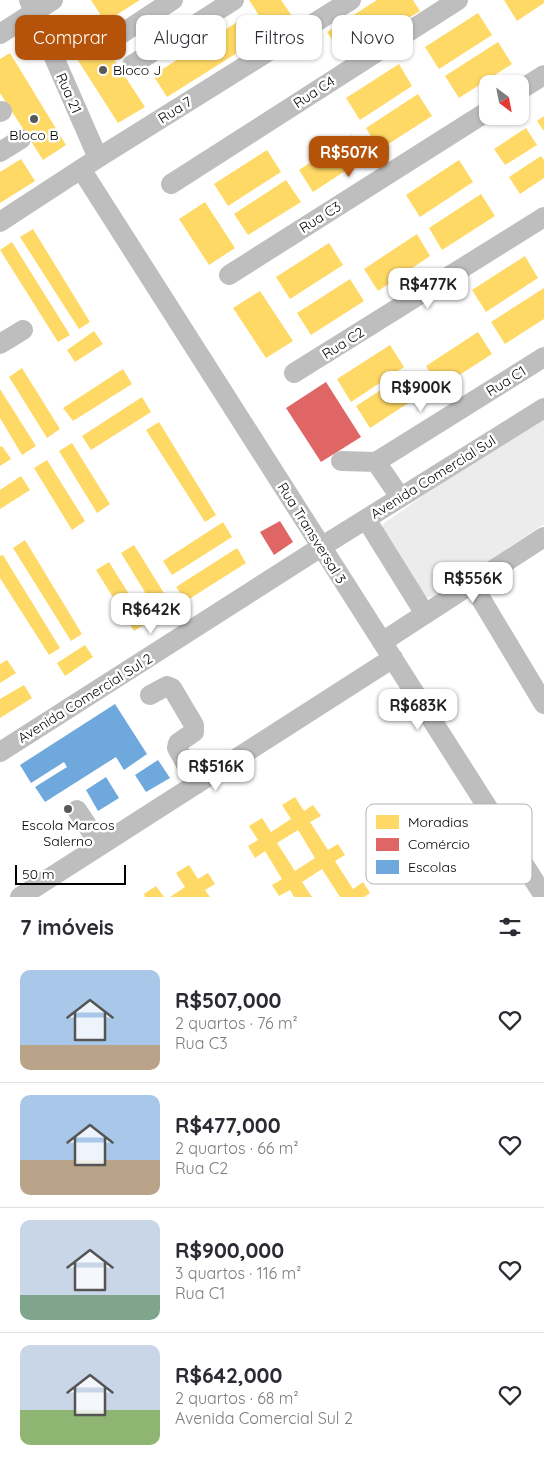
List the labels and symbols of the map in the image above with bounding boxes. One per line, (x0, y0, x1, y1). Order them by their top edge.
place label: Bloco J (113, 61, 161, 79)
marker: Bloco J (97, 64, 109, 76)
street label: Rua 21 (52, 70, 86, 116)
street label: Rua C4 (290, 72, 338, 112)
north arrow (479, 75, 529, 125)
street label: Rua 7 (155, 93, 195, 127)
marker: Bloco B (28, 113, 40, 125)
place label: Bloco B (9, 126, 59, 144)
pin: R$507K (308, 136, 390, 178)
street label: Rua C3 (296, 197, 344, 237)
pin: R$477K (387, 268, 469, 310)
street label: Rua C2 (319, 323, 368, 363)
street label: Rua C1 (483, 362, 529, 400)
pin: R$900K (380, 370, 462, 413)
street label: Avenida Comercial Sul (367, 431, 499, 523)
street label: Rua Transversal 3 (274, 479, 350, 587)
pin: R$556K (432, 562, 514, 604)
pin: R$642K (110, 592, 192, 635)
street label: Avenida Comercial Sul 2 (14, 649, 156, 747)
pin: R$683K (377, 688, 459, 731)
pin: R$516K (175, 750, 257, 792)
marker: Escola Marcos Salerno (62, 803, 74, 815)
legend (366, 804, 532, 884)
text: Moradias (408, 813, 468, 831)
place label: Escola Marcos Salerno (21, 816, 115, 850)
text: Comércio (408, 835, 470, 853)
text: Escolas (408, 858, 457, 876)
scale bar (15, 862, 126, 885)

